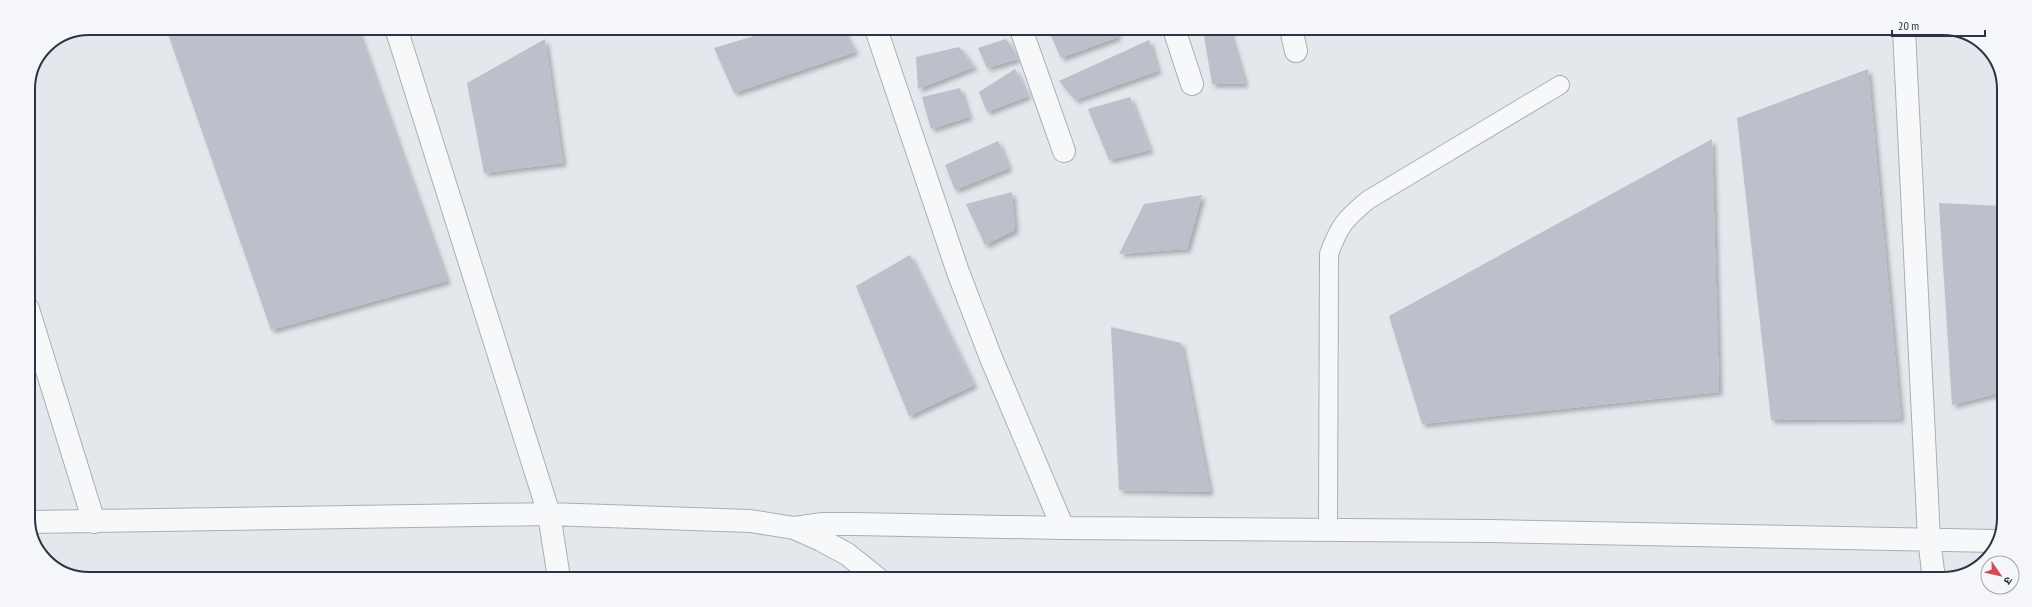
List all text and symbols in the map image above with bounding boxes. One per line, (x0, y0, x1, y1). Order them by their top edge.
scale bar (1892, 12, 1985, 38)
text: 20 m (1898, 18, 1919, 33)
north arrow (1980, 555, 2020, 595)
text: उ (2000, 574, 2016, 588)

